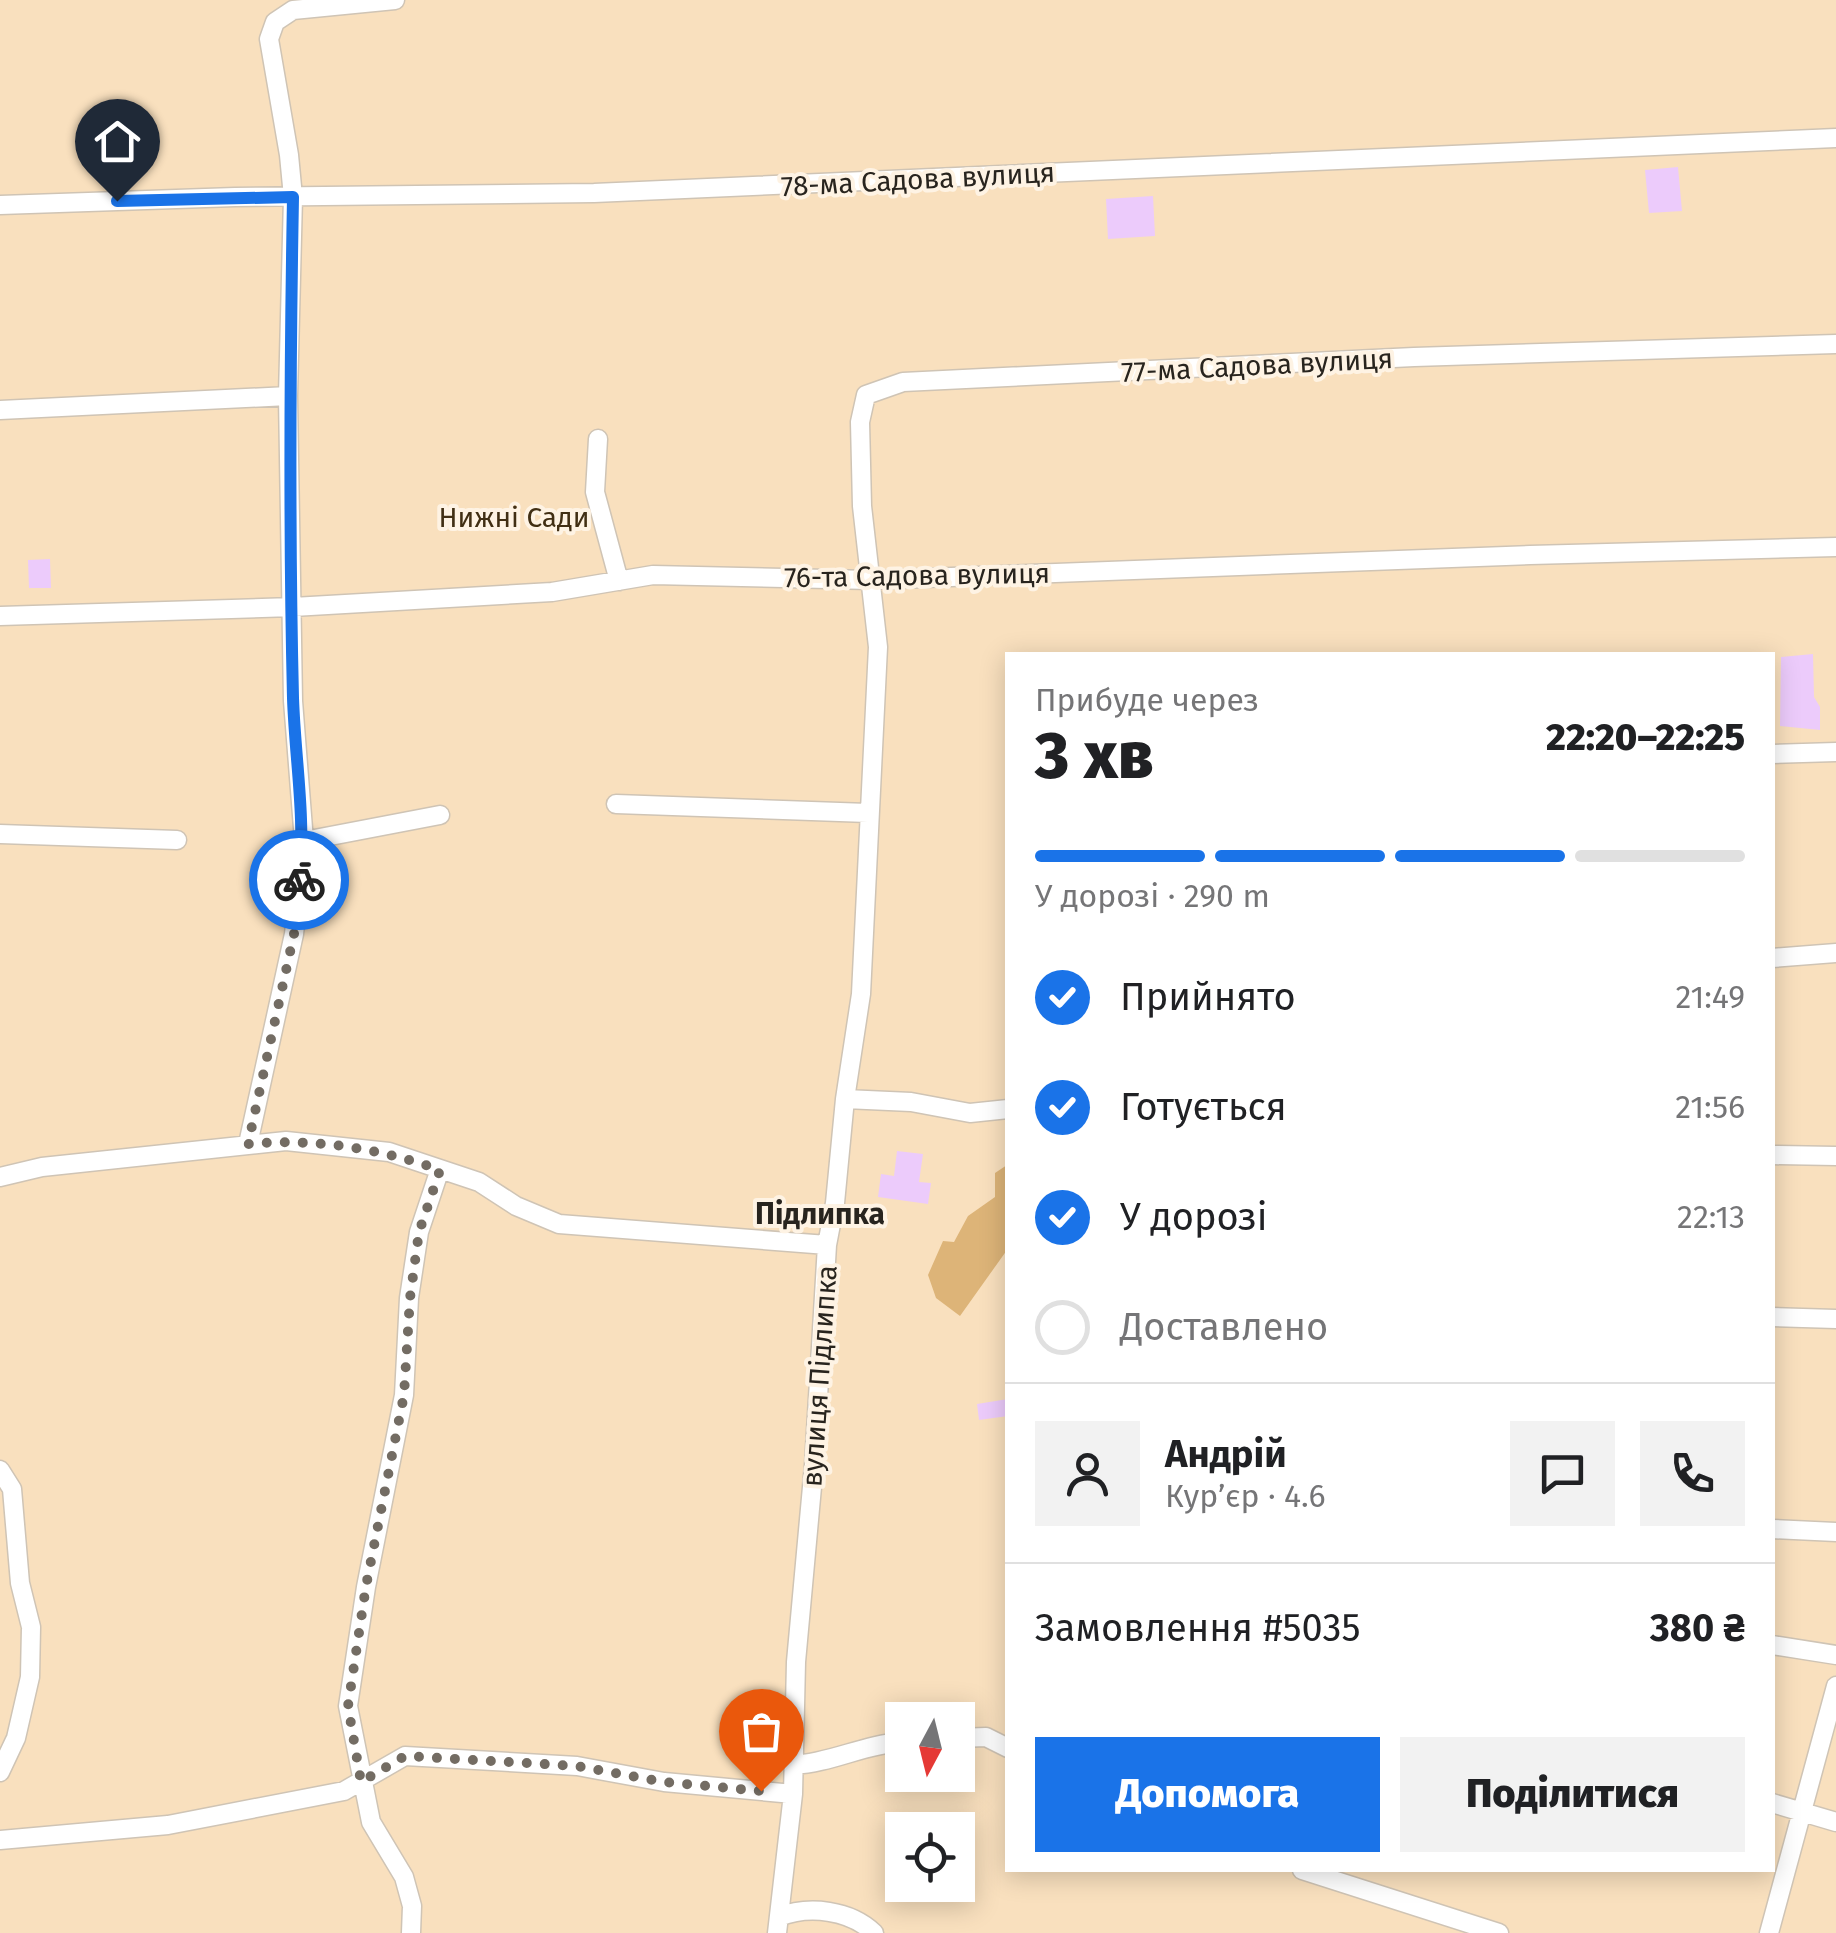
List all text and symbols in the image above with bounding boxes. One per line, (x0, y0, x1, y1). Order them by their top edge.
pin (75, 99, 160, 202)
icon: home (90, 114, 145, 169)
street label: 78-ма Садова вулиця (780, 156, 1056, 203)
street label: 77-ма Садова вулиця (1120, 342, 1394, 389)
park label: Нижні Сади (439, 501, 589, 534)
street label: 76-та Садова вулиця (784, 557, 1050, 594)
text: Прибуде через (1035, 681, 1259, 719)
text: 22:20–22:25 (1546, 714, 1745, 760)
text: 3 хв (1035, 717, 1154, 795)
courier (249, 830, 349, 930)
icon: bike (272, 853, 327, 908)
text: У дорозі · 290 m (1035, 877, 1270, 915)
icon: check (1035, 970, 1090, 1025)
text: Прийнято (1120, 974, 1296, 1020)
text: 21:49 (1675, 978, 1745, 1016)
icon: check (1035, 1080, 1090, 1135)
text: Готується (1120, 1084, 1287, 1130)
text: 21:56 (1675, 1088, 1745, 1126)
icon: check (1035, 1190, 1090, 1245)
text: У дорозі (1120, 1194, 1267, 1240)
district label: Підлипка (755, 1196, 885, 1232)
text: 22:13 (1677, 1198, 1745, 1236)
street label: вулиця Підлипка (795, 1264, 844, 1488)
text: Доставлено (1120, 1304, 1328, 1350)
button: person (1035, 1421, 1140, 1526)
button: chat (1510, 1421, 1615, 1526)
button: phone (1640, 1421, 1745, 1526)
text: Андрій (1165, 1431, 1287, 1477)
text: Кур’єр · 4.6 (1165, 1477, 1325, 1515)
text: Замовлення #5035 (1035, 1605, 1360, 1651)
text: 380 ₴ (1650, 1605, 1745, 1651)
pin (719, 1689, 804, 1792)
north arrow (885, 1702, 975, 1792)
map controls (885, 1702, 975, 1902)
icon: bag (734, 1704, 789, 1759)
button: Допомога (1035, 1737, 1380, 1852)
button: Поділитися (1400, 1737, 1745, 1852)
button: locate (885, 1812, 975, 1902)

